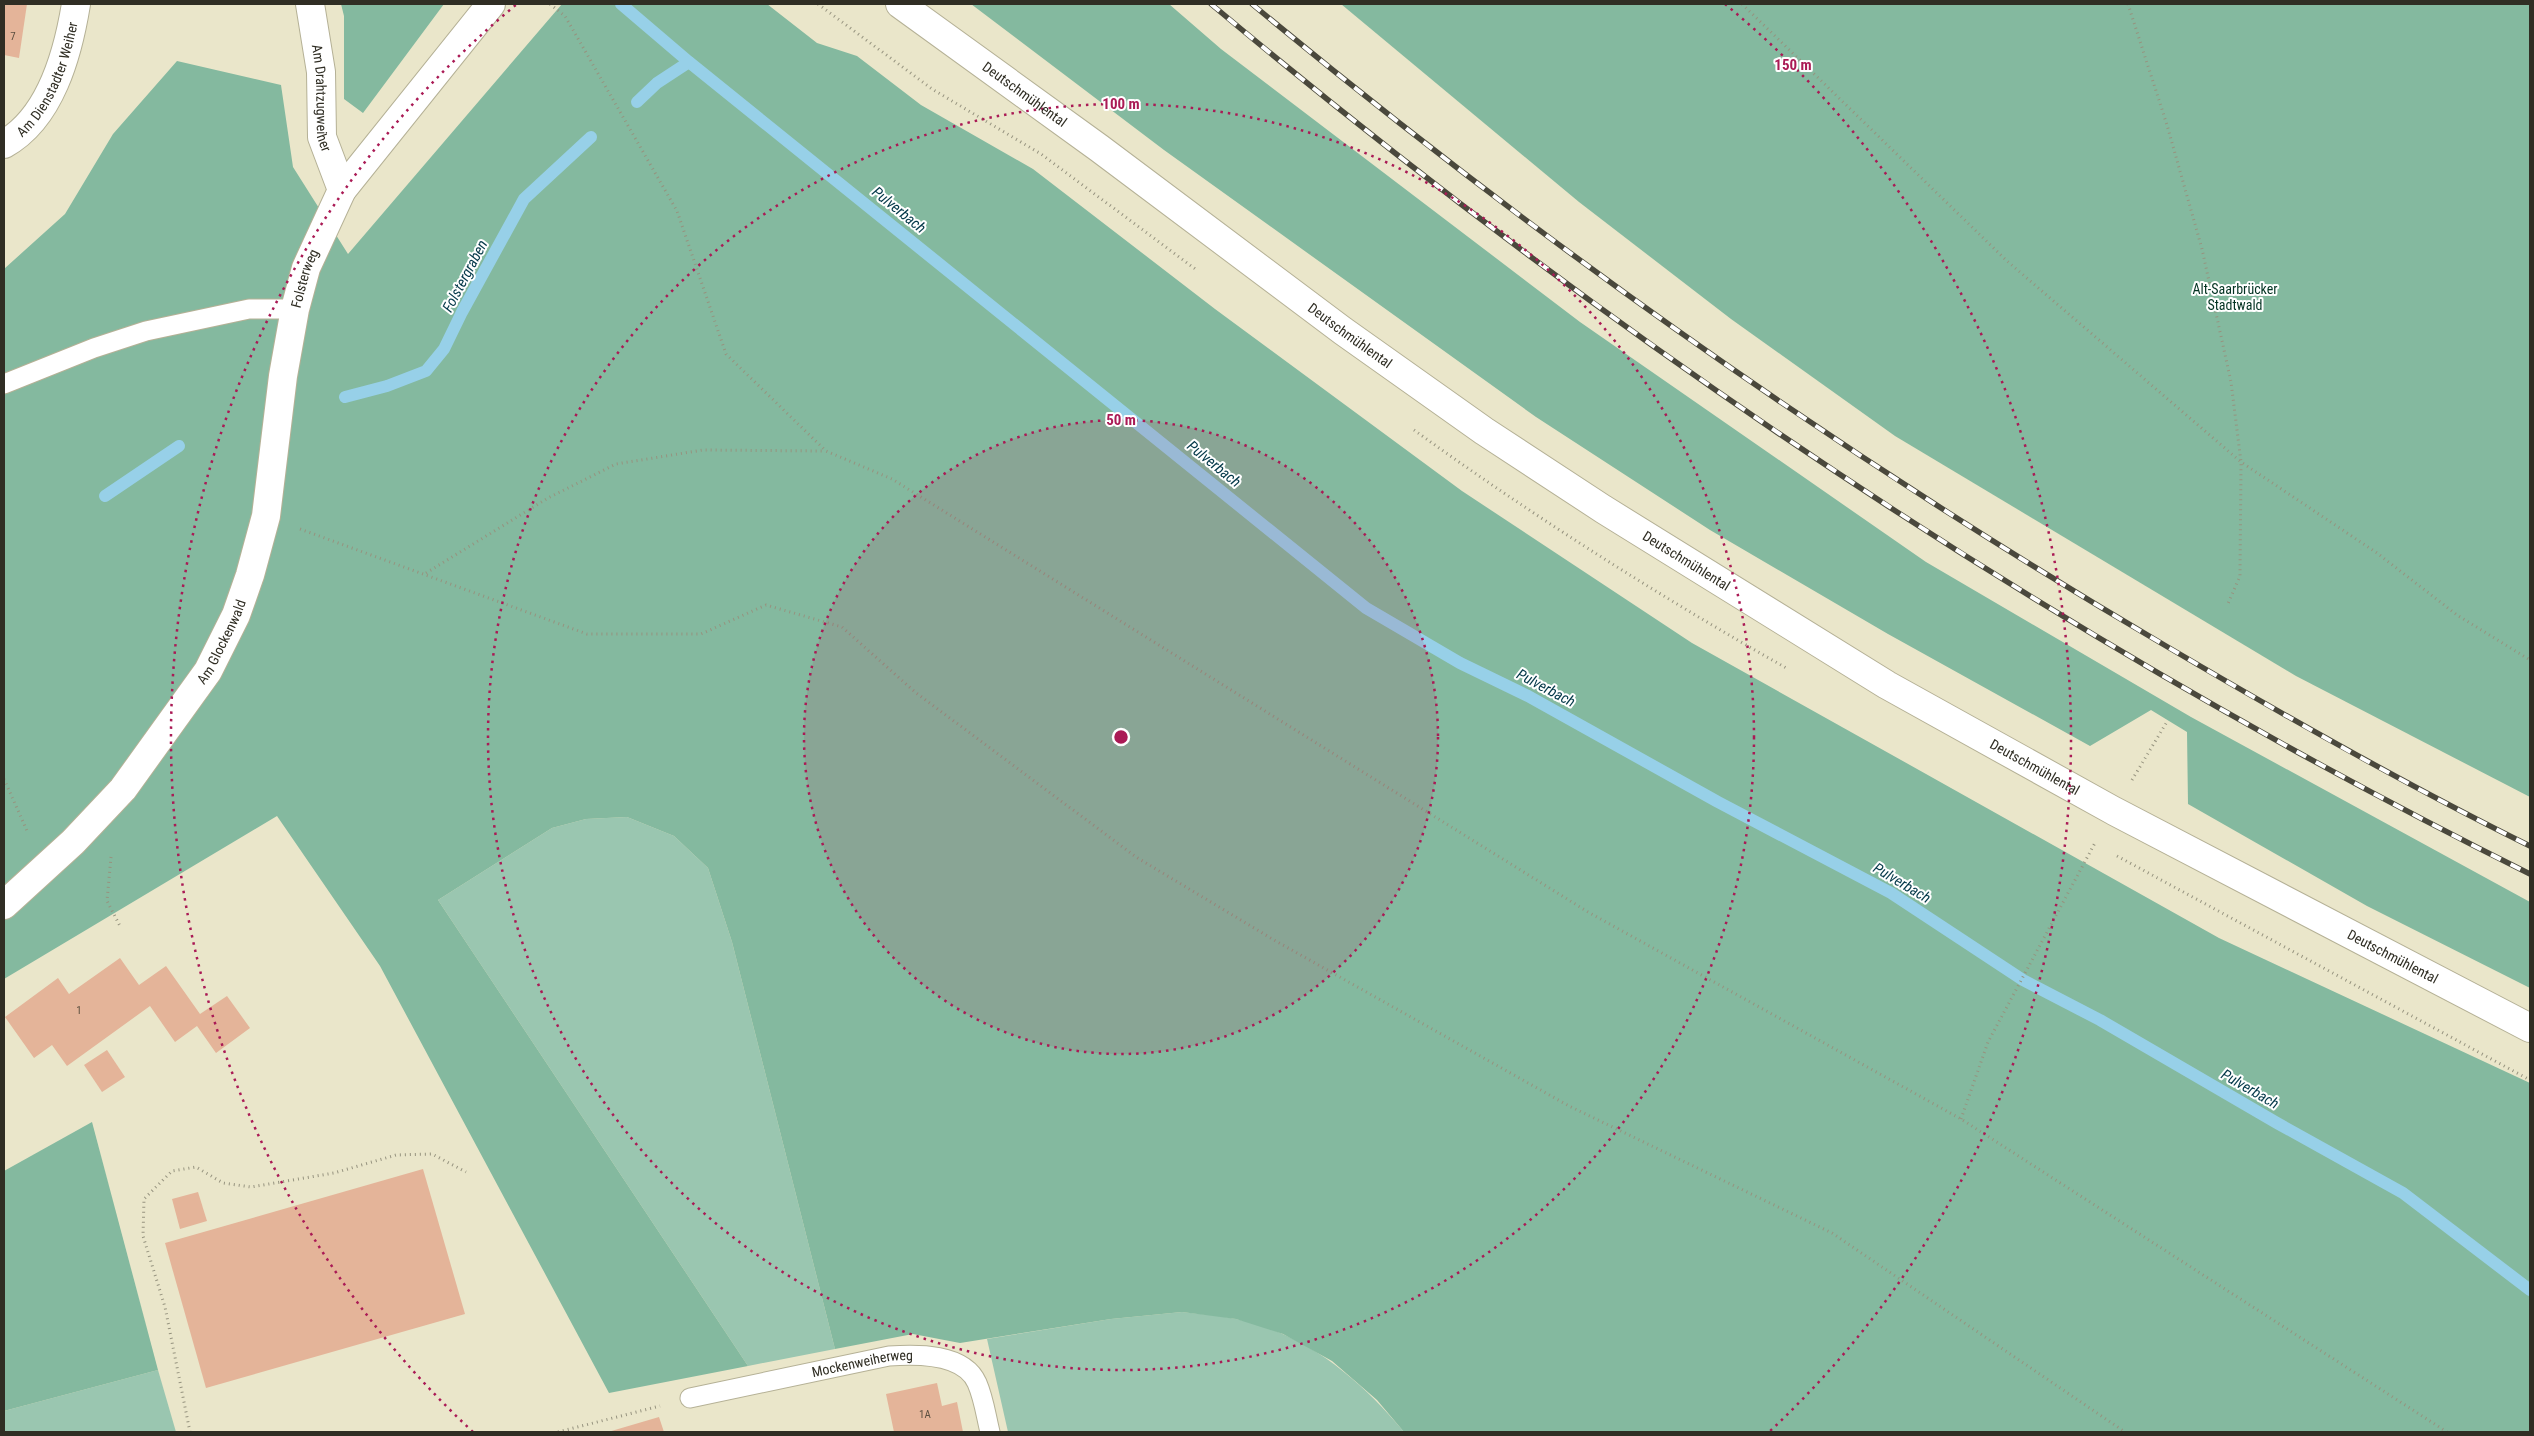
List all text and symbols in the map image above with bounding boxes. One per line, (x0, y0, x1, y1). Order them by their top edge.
street label: Am Dienstadter Weiher (13, 20, 81, 140)
house number: 7 (10, 30, 16, 43)
street label: Am Drahtzugweiher (309, 43, 335, 154)
text: 150 m (1774, 56, 1812, 74)
street label: Deutschmühlental (980, 59, 1070, 130)
text: 100 m (1102, 95, 1140, 113)
water label: Pulverbach (869, 183, 929, 237)
water label: Folstergraben (439, 237, 491, 315)
street label: Folsterweg (288, 246, 322, 310)
park label: Alt-Saarbrücker Stadtwald (2192, 281, 2278, 313)
street label: Deutschmühlental (1305, 300, 1395, 371)
text: 50 m (1106, 411, 1136, 429)
water label: Pulverbach (1184, 437, 1244, 491)
street label: Deutschmühlental (1640, 528, 1733, 594)
street label: Am Glockenwald (193, 597, 249, 687)
water label: Pulverbach (1514, 665, 1578, 711)
centre of rings (1112, 728, 1130, 746)
street label: Deutschmühlental (1987, 736, 2082, 798)
water label: Pulverbach (1870, 859, 1934, 907)
street label: Deutschmühlental (2345, 926, 2441, 987)
house number: 1 (76, 1004, 82, 1017)
water label: Pulverbach (2218, 1065, 2282, 1113)
street label: Mockenweiherweg (810, 1347, 913, 1380)
house number: 1A (919, 1408, 932, 1421)

